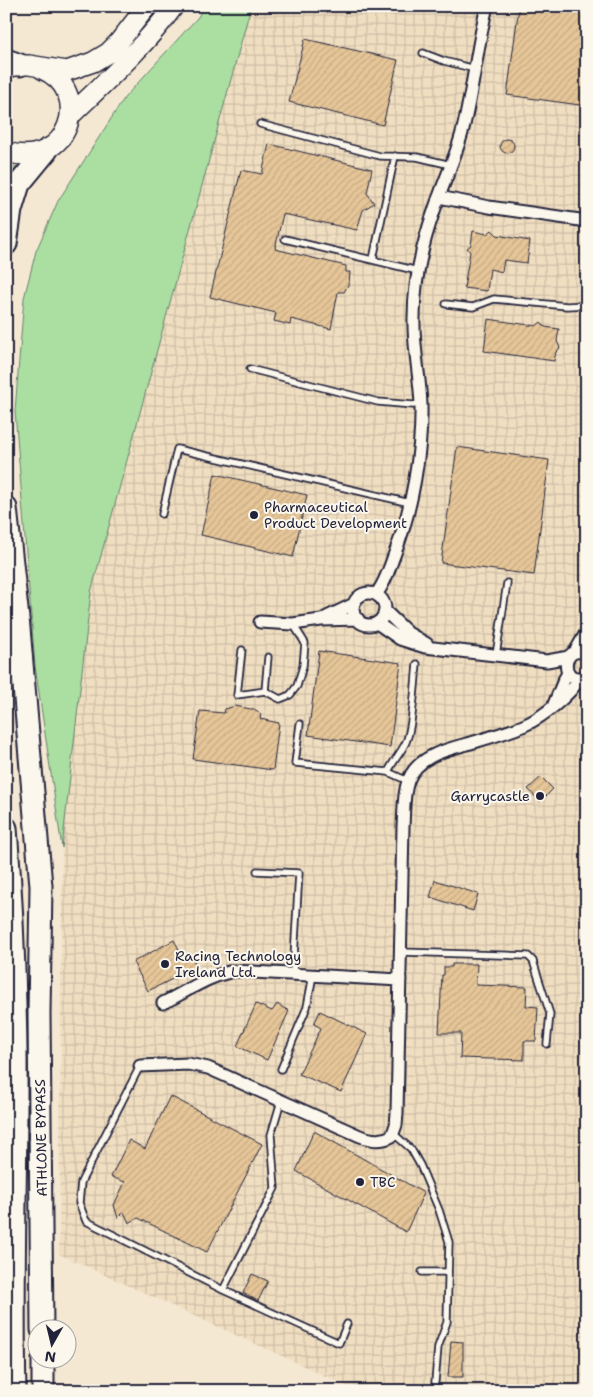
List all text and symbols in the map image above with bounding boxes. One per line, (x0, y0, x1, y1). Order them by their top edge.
place label: Pharmaceutical Product Development (264, 498, 407, 532)
marker: Pharmaceutical Product Development (248, 509, 260, 521)
place label: Garrycastle (450, 787, 530, 805)
marker: Garrycastle (534, 790, 546, 802)
place label: Racing Technology Ireland Ltd. (175, 947, 301, 981)
marker: Racing Technology Ireland Ltd. (159, 958, 171, 970)
street label: ATHLONE BYPASS (31, 1079, 51, 1197)
place label: TBC (370, 1173, 396, 1191)
marker: TBC (354, 1176, 366, 1188)
north arrow (28, 1320, 78, 1370)
text: N (43, 1347, 57, 1367)

